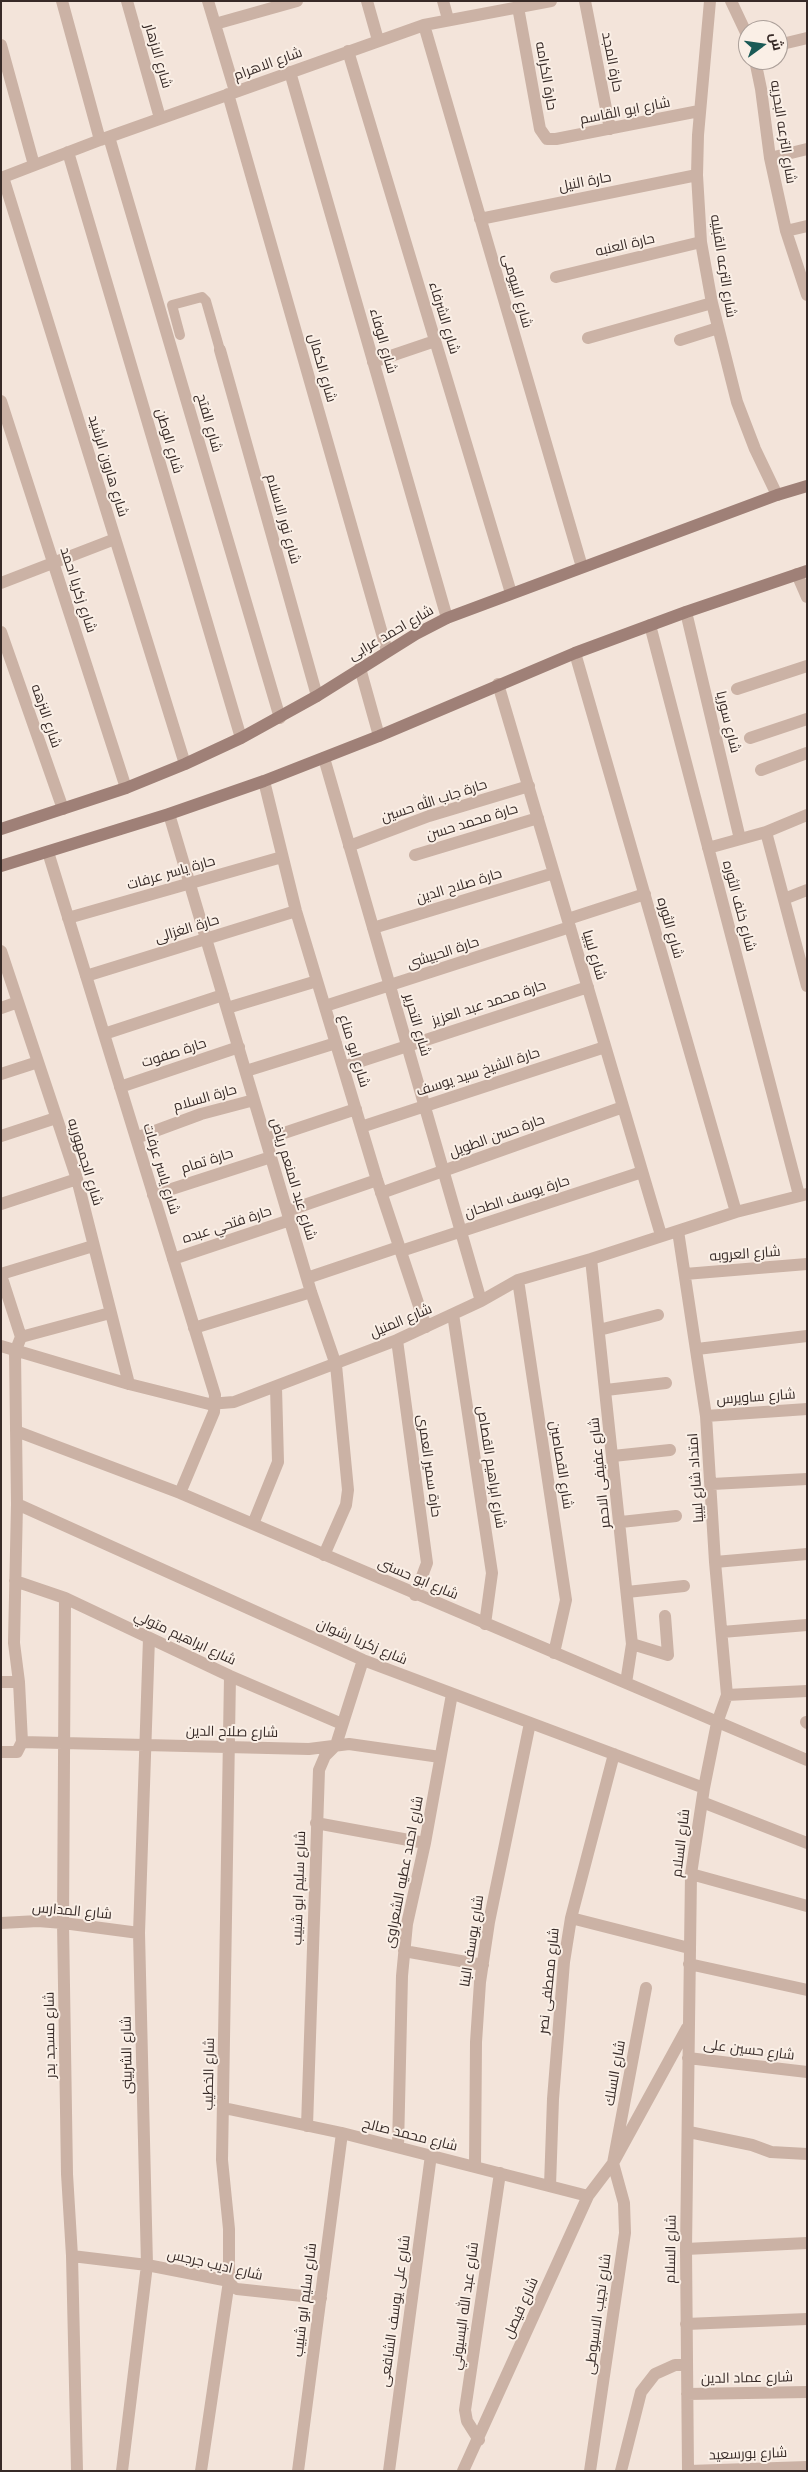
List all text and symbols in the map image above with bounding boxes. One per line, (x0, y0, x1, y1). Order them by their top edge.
north arrow (738, 20, 788, 70)
street label: شارع الازهار (141, 22, 175, 90)
street label: حارة المجد (598, 31, 626, 93)
text: ش (766, 31, 787, 53)
street label: حارة الكرامه (532, 40, 560, 112)
street label: شارع الاهرام (231, 44, 305, 84)
street label: شارع الترعه البحريه (767, 79, 799, 185)
street label: شارع ابو القاسم (578, 94, 672, 128)
street label: حارة النيل (557, 169, 613, 195)
street label: شارع الترعه القبليه (707, 213, 739, 319)
street label: حارة العنبه (594, 230, 656, 260)
street label: شارع البيومى (498, 252, 536, 330)
street label: شارع الشرفاء (425, 280, 463, 356)
street label: شارع الوفاء (366, 307, 400, 375)
street label: شارع الكمال (304, 332, 340, 404)
street label: شارع الفتح (193, 392, 225, 454)
street label: شارع الوطن (152, 407, 186, 475)
street label: شارع هارون الرشيد (85, 413, 131, 519)
street label: شارع نور الاسلام (262, 472, 304, 566)
street label: شارع زكريا احمد (56, 545, 100, 635)
street label: شارع احمد عرابى (345, 602, 437, 664)
street label: شارع النزهه (27, 682, 65, 750)
street label: شارع سوريا (712, 689, 744, 755)
street label: حارة جاب الله حسين (379, 776, 489, 826)
street label: حارة محمد حسن (424, 800, 520, 844)
street label: حارة ياسر عرفات (125, 852, 217, 894)
street label: شارع خلف الثوره (719, 859, 759, 953)
street label: حارة صلاح الدين (414, 865, 504, 907)
street label: شارع الثوره (653, 896, 687, 960)
street label: حارة الغزالى (153, 911, 221, 947)
street label: شارع ليبيا (578, 928, 610, 982)
street label: حارة الحبيشى (405, 933, 481, 973)
street label: حارة محمد عبد العزيز (430, 977, 548, 1029)
street label: شارع التحرير (400, 992, 434, 1058)
street label: شارع ابو مناع (335, 1013, 373, 1089)
street label: حارة صفوت (139, 1035, 209, 1071)
street label: حارة الشيخ سيد يوسف (414, 1044, 542, 1100)
street label: حارة السلام (171, 1081, 239, 1115)
street label: حارة حسن الطويل (447, 1111, 547, 1161)
street label: شارع الجمهوريه (64, 1116, 106, 1208)
street label: شارع عبد المنعم رياض (266, 1116, 320, 1242)
street label: شارع ياسر عرفات (139, 1121, 183, 1217)
street label: حارة تمام (179, 1145, 235, 1177)
street label: حارة يوسف الطحان (462, 1172, 572, 1222)
street label: حارة فتحي عبده (180, 1203, 274, 1247)
street label: شارع العروبه (709, 1243, 781, 1265)
street label: شارع المنيل (367, 1300, 435, 1342)
street label: شارع ساويرس (716, 1386, 796, 1408)
street label: شارع ابراهيم القصاص (473, 1404, 509, 1530)
street label: حارة سمير العمرى (413, 1414, 445, 1518)
street label: شارع عفيفى الاحمر (586, 1417, 614, 1529)
street label: شارع القصاصين (546, 1420, 576, 1510)
street label: امتداد شارع ليبيا (684, 1433, 708, 1523)
street label: شارع ابو حسنى (375, 1555, 461, 1603)
street label: شارع ابراهيم متولي (132, 1607, 238, 1669)
street label: شارع زكريا رشوان (314, 1615, 410, 1669)
street label: شارع صلاح الدين (186, 1723, 278, 1741)
street label: شارع احمد عطيه الشعراوى (381, 1794, 427, 1950)
street label: شارع السلام (668, 1808, 694, 1878)
street label: شارع سليم ابو شبيب (289, 1830, 309, 1946)
street label: شارع يوسف البنا (456, 1894, 488, 1988)
street label: شارع المدارس (31, 1899, 113, 1923)
street label: شارع مصطفى نصر (535, 1927, 563, 2035)
street label: شارع مسجد بدر (41, 1992, 59, 2078)
street label: شارع الشربينى (118, 2016, 136, 2094)
street label: شارع حسين على (703, 2036, 795, 2064)
street label: شارع الخطيب (200, 2037, 218, 2111)
street label: شارع السلك (601, 2039, 629, 2107)
street label: شارع محمد صالح (361, 2115, 459, 2155)
street label: شارع السلام (662, 2214, 680, 2284)
street label: شارع على يوسف الشافعى (376, 2234, 414, 2388)
street label: شارع عبد الله البسيوني (448, 2241, 482, 2371)
street label: شارع سليم ابو شبيب (290, 2242, 320, 2358)
street label: شارع اديب جرجس (166, 2246, 264, 2284)
street label: شارع نجيب الاسيوطى (581, 2253, 615, 2375)
street label: شارع فيصل (500, 2275, 542, 2341)
street label: شارع عماد الدين (701, 2369, 793, 2387)
street label: شارع بورسعيد (708, 2444, 788, 2464)

